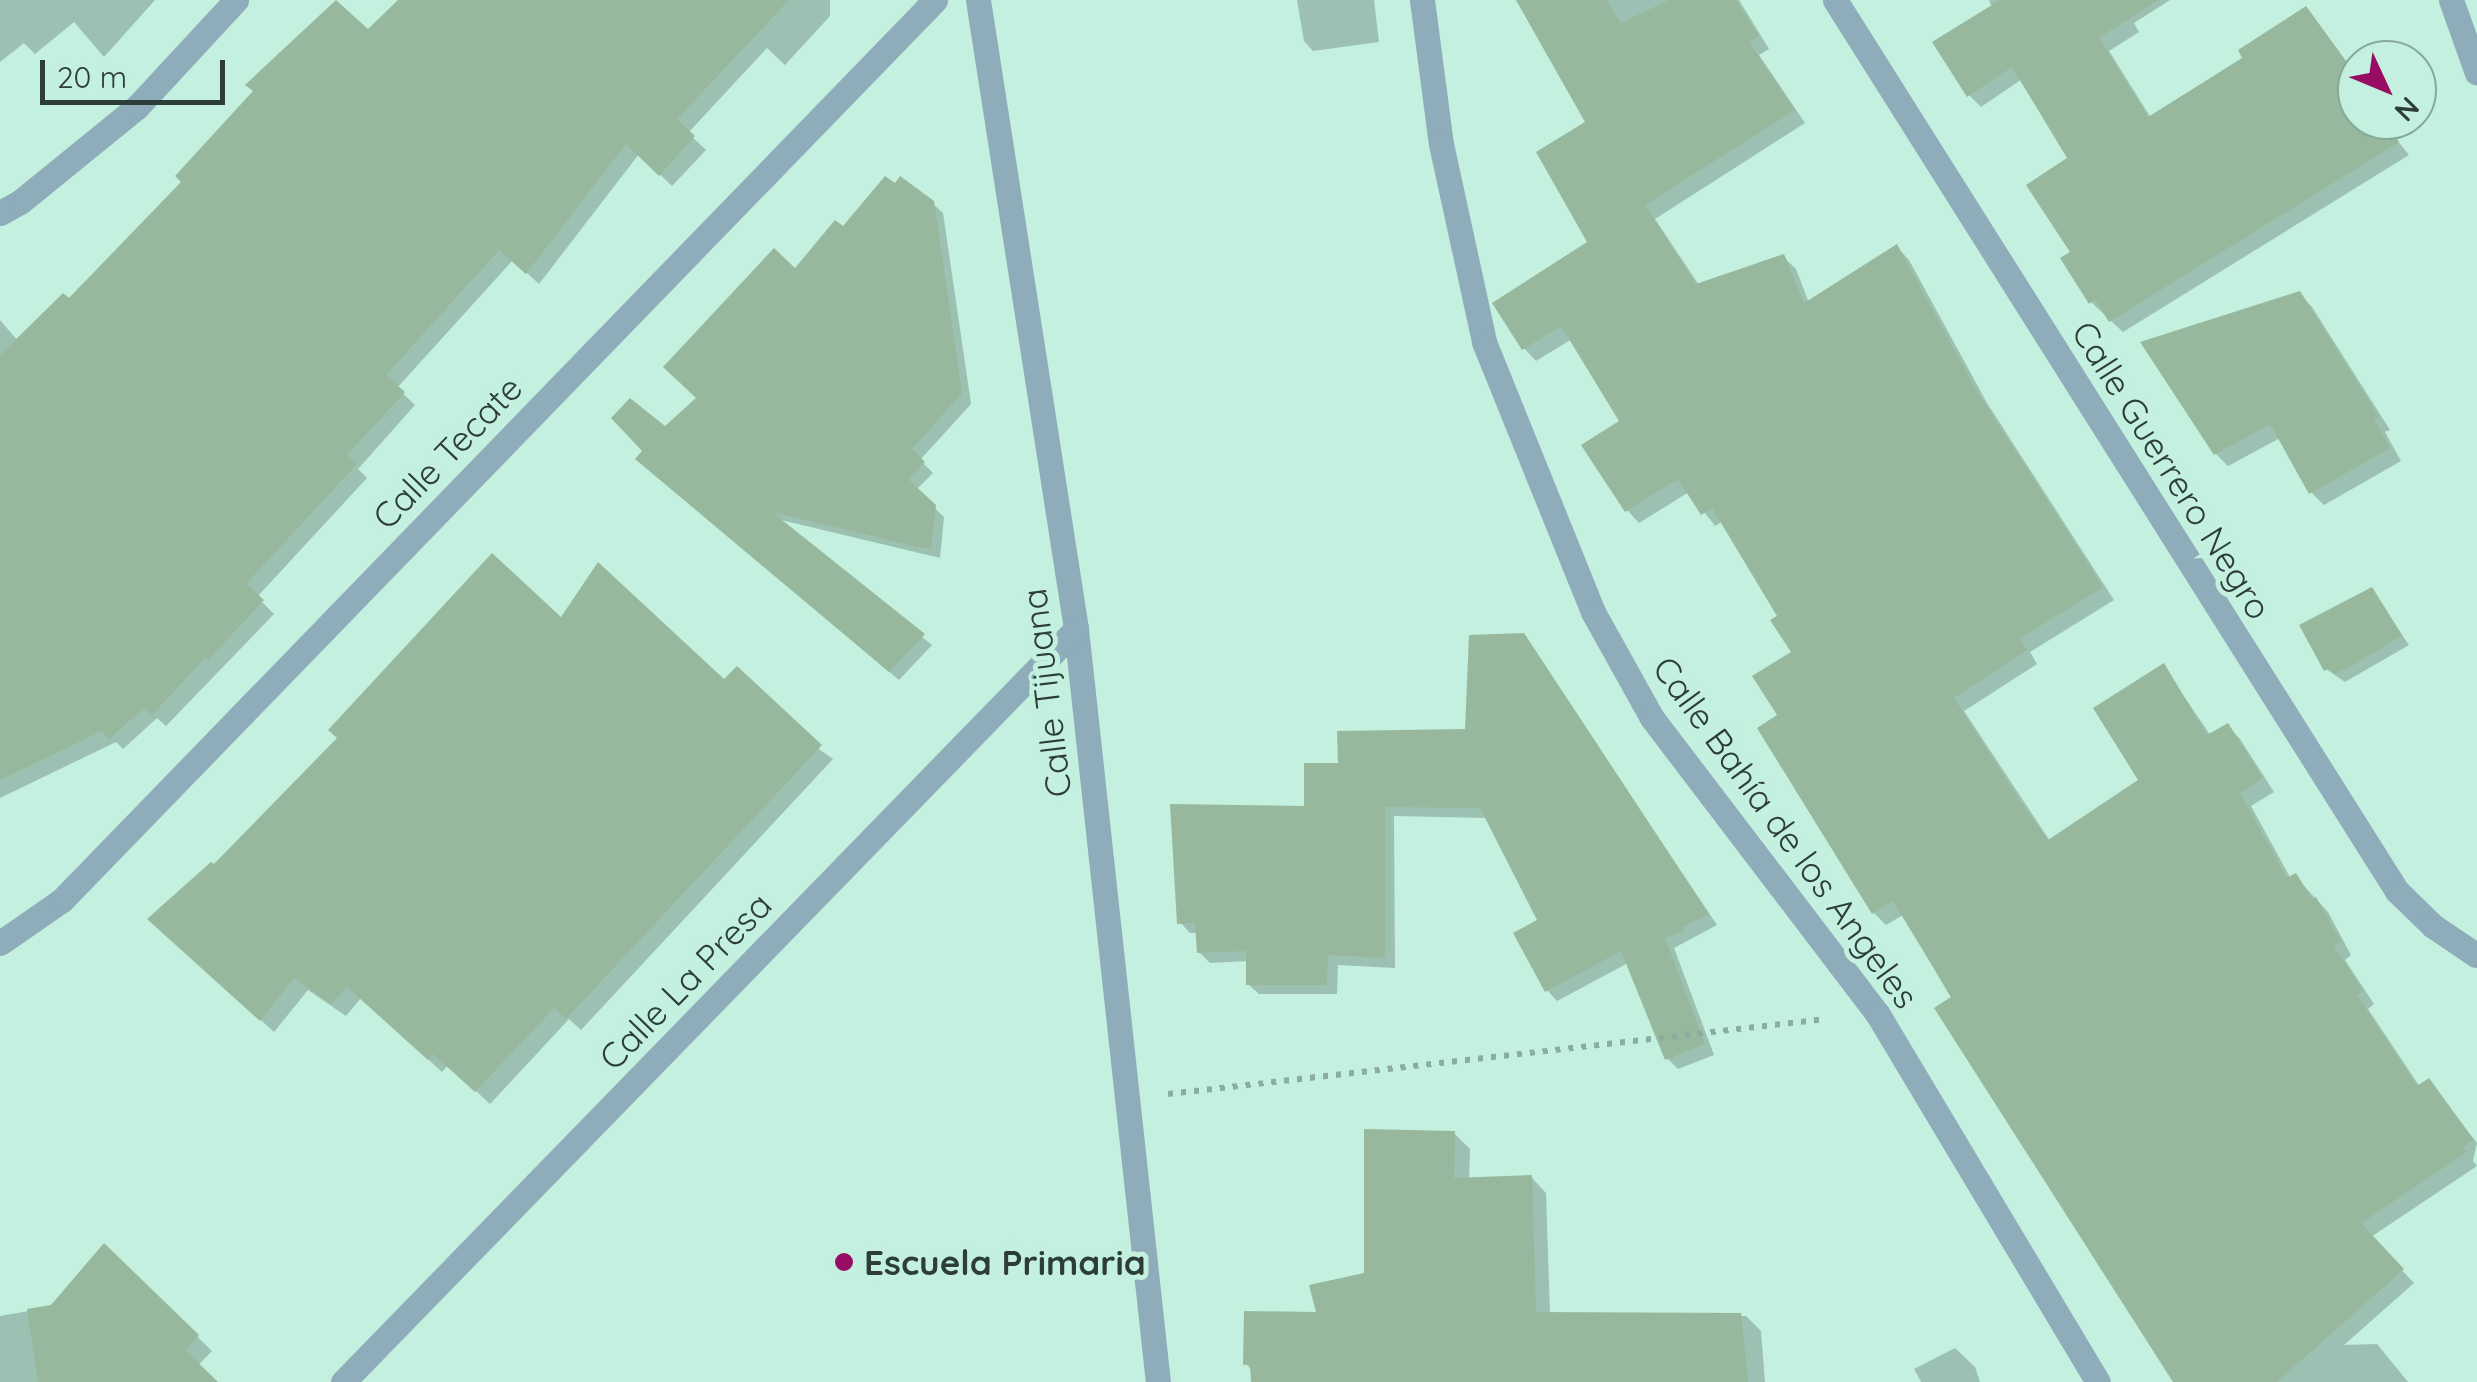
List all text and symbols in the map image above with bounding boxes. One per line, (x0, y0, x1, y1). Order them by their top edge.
scale bar (45, 40, 230, 102)
north arrow (2337, 40, 2437, 140)
text: 20 m (57, 58, 127, 96)
text: N (2388, 90, 2427, 129)
street label: Calle Guerrero Negro (2063, 313, 2281, 627)
street label: Calle Tecate (364, 367, 530, 537)
street label: Calle Tijuana (1012, 586, 1080, 800)
street label: Calle Bahía de los Angeles (1644, 648, 1928, 1016)
street label: Calle La Presa (590, 884, 780, 1078)
place label: Escuela Primaria (864, 1241, 1146, 1283)
marker: Escuela Primaria (833, 1251, 855, 1273)

